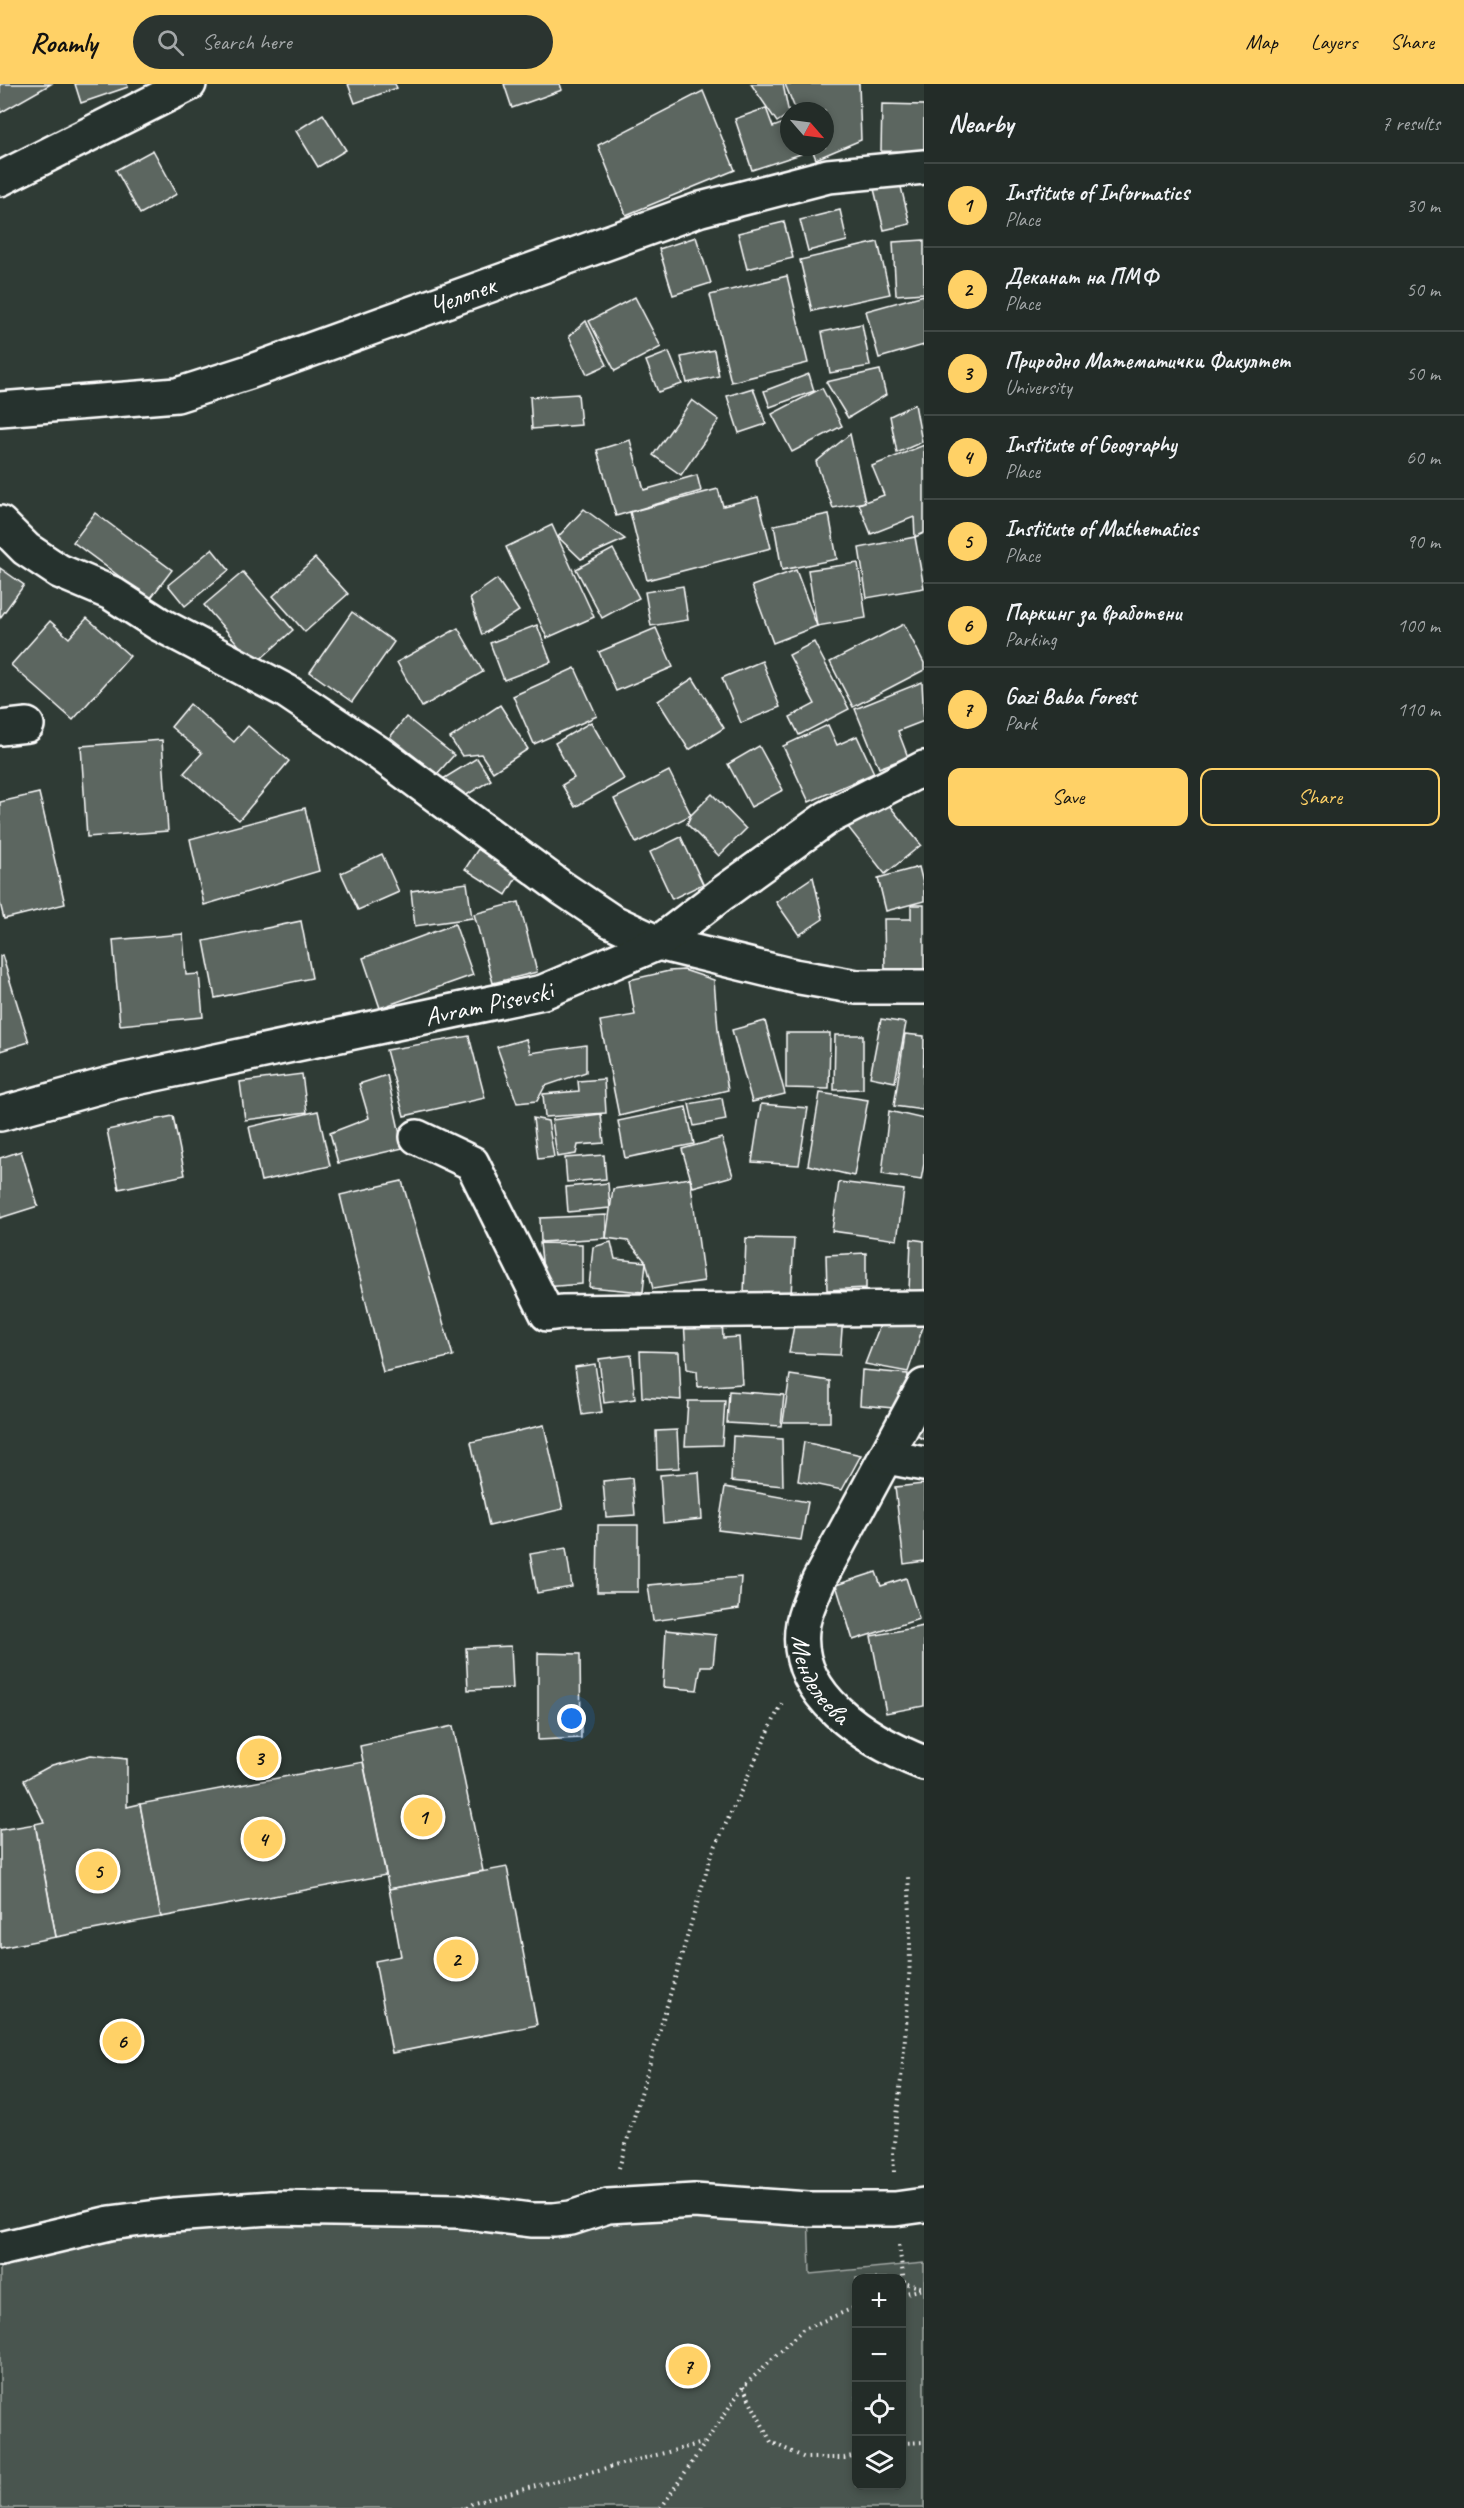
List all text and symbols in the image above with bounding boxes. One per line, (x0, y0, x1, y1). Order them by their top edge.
search box (133, 15, 553, 69)
text: Roamly (30, 25, 97, 60)
icon: search (154, 26, 187, 59)
text: Search here (202, 28, 292, 56)
text: Map (1245, 29, 1278, 55)
text: Layers (1311, 29, 1357, 55)
text: Share (1390, 29, 1434, 55)
north arrow (780, 102, 834, 156)
text: Nearby (948, 107, 1013, 140)
text: 7 results (1381, 111, 1440, 136)
text: Institute of Informatics (1005, 179, 1189, 207)
text: 1 (963, 193, 972, 218)
text: 30 m (1406, 193, 1440, 218)
text: Place (1005, 207, 1040, 232)
text: Деканат на ПМФ (1005, 263, 1159, 291)
street label: Челопек (425, 268, 502, 323)
text: 2 (963, 277, 972, 302)
text: 50 m (1406, 277, 1440, 302)
text: Place (1005, 291, 1040, 316)
text: Природно Математички Факултет (1005, 347, 1290, 375)
text: 3 (963, 361, 972, 386)
text: 50 m (1406, 361, 1440, 386)
text: University (1005, 375, 1072, 400)
text: Institute of Geography (1005, 431, 1177, 459)
text: 4 (963, 445, 972, 470)
text: 60 m (1406, 445, 1440, 470)
text: Place (1005, 459, 1040, 484)
text: Institute of Mathematics (1005, 515, 1198, 543)
text: 5 (963, 529, 972, 554)
text: 90 m (1406, 529, 1440, 554)
text: Place (1005, 543, 1040, 568)
text: Паркинг за вработени (1005, 599, 1181, 627)
text: 6 (963, 613, 972, 638)
text: 100 m (1397, 613, 1440, 638)
text: Parking (1005, 627, 1057, 652)
text: Gazi Baba Forest (1005, 683, 1136, 711)
text: 7 (963, 697, 972, 722)
text: 110 m (1397, 697, 1440, 722)
text: Park (1005, 711, 1037, 736)
button: Save (948, 768, 1188, 826)
button: Share (1200, 768, 1440, 826)
street label: Avram Pisevski (422, 972, 561, 1034)
street label: Менделеева (784, 1634, 857, 1733)
your location (557, 1704, 586, 1733)
pin: 3 (240, 1736, 278, 1780)
pin: 1 (404, 1794, 442, 1840)
pin: 4 (244, 1816, 282, 1862)
pin: 5 (78, 1848, 118, 1894)
pin: 2 (436, 1936, 476, 1982)
pin: 6 (102, 2018, 142, 2064)
map controls (852, 2274, 906, 2490)
button: + (852, 2274, 906, 2328)
button: − (852, 2328, 906, 2382)
pin: 7 (668, 2344, 708, 2388)
button: locate (852, 2382, 906, 2436)
button: layers (852, 2436, 906, 2490)

